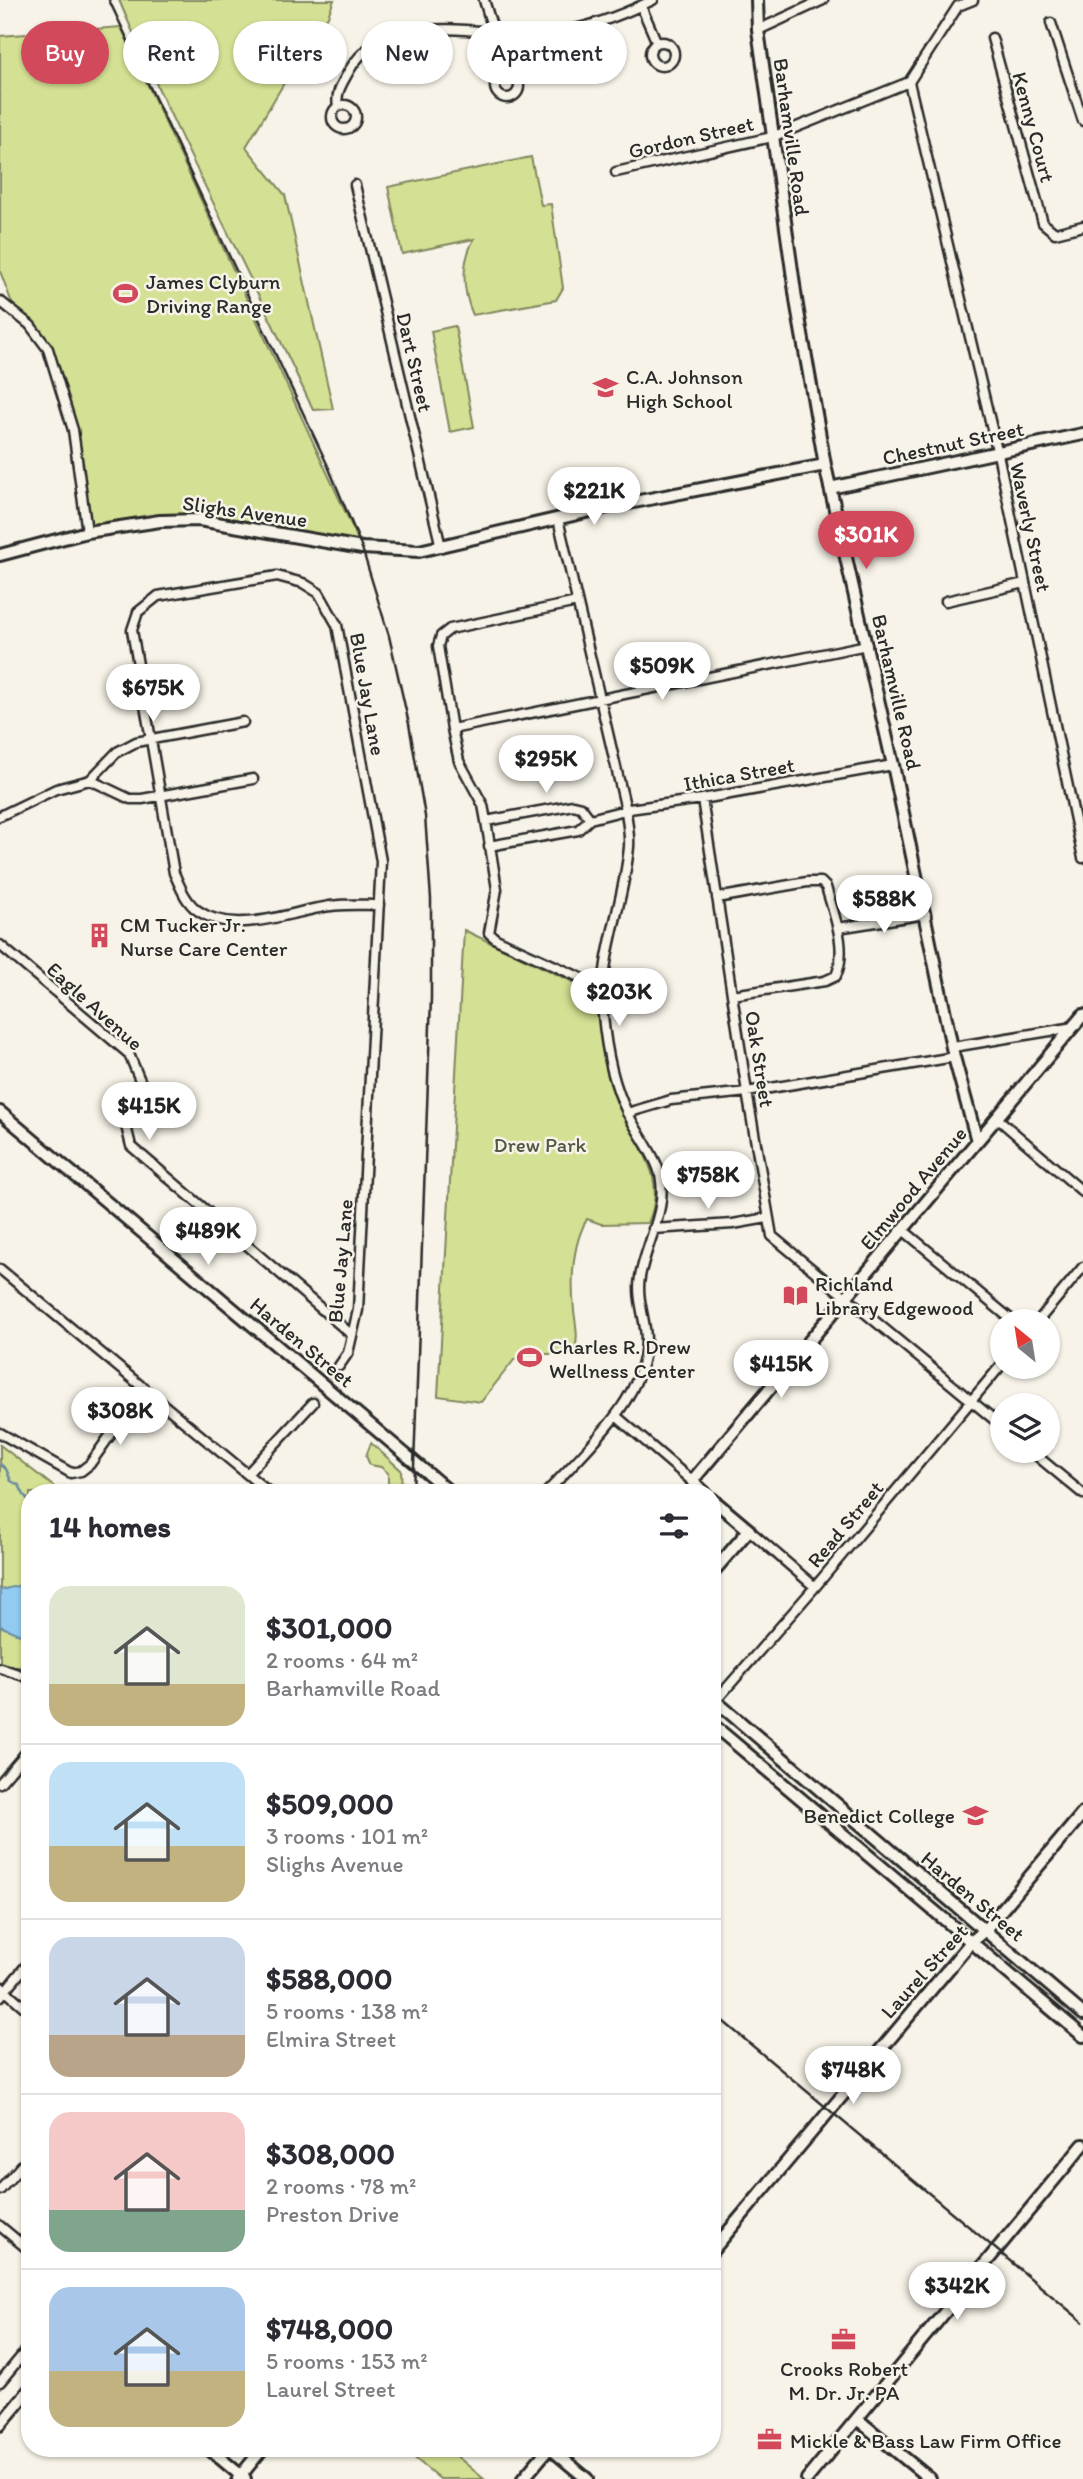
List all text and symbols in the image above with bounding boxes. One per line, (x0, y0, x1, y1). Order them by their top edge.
chip: Buy (21, 21, 109, 84)
chip: Rent (123, 21, 219, 84)
chip: Filters (233, 21, 347, 84)
chip: New (361, 21, 453, 84)
chip: Apartment (467, 21, 627, 84)
street label: Barhamville Road (769, 56, 816, 218)
street label: Kenny Court (1007, 69, 1061, 185)
street label: Gordon Street (626, 110, 756, 164)
place label: James Clyburn Driving Range (146, 269, 281, 318)
sports icon: James Clyburn Driving Range (112, 279, 140, 307)
street label: Dart Street (391, 310, 439, 414)
place label: C.A. Johnson High School (626, 364, 743, 413)
school or university icon: C.A. Johnson High School (592, 374, 620, 402)
street label: Chestnut Street (880, 416, 1026, 470)
street label: Waverly Street (1005, 460, 1057, 594)
pin: $221K (545, 468, 643, 527)
text: $221K (563, 476, 625, 504)
street label: Slighs Avenue (181, 490, 309, 532)
pin: $301K (817, 512, 915, 571)
text: $301K (834, 520, 898, 548)
street label: Barhamville Road (867, 612, 927, 773)
street label: Blue Jay Lane (345, 631, 391, 757)
pin: $509K (613, 642, 711, 702)
text: $509K (630, 651, 694, 679)
pin: $675K (104, 664, 202, 724)
text: $675K (122, 673, 184, 701)
pin: $295K (497, 736, 595, 795)
text: $295K (515, 744, 577, 772)
street label: Ithica Street (681, 752, 797, 796)
pin: $588K (835, 876, 933, 935)
text: $588K (852, 884, 916, 912)
place label: CM Tucker Jr. Nurse Care Center (120, 912, 288, 961)
building icon: CM Tucker Jr. Nurse Care Center (86, 922, 114, 950)
street label: Eagle Avenue (42, 956, 148, 1056)
pin: $203K (570, 968, 668, 1028)
text: $203K (586, 977, 652, 1005)
street label: Oak Street (740, 1009, 780, 1109)
pin: $415K (100, 1082, 198, 1142)
text: $415K (118, 1091, 180, 1119)
street label: Elmwood Avenue (854, 1121, 972, 1255)
park label: Drew Park (494, 1132, 587, 1157)
pin: $758K (659, 1152, 757, 1211)
text: $758K (677, 1160, 739, 1188)
street label: Blue Jay Lane (322, 1198, 358, 1324)
pin: $489K (159, 1208, 257, 1267)
text: $489K (176, 1216, 240, 1244)
place label: Richland Library Edgewood (815, 1271, 974, 1320)
library icon: Richland Library Edgewood (781, 1281, 809, 1309)
street label: Harden Street (245, 1292, 359, 1393)
north arrow (990, 1309, 1060, 1379)
map controls (990, 1309, 1060, 1463)
place label: Charles R. Drew Wellness Center (549, 1334, 695, 1383)
pin: $415K (732, 1340, 830, 1400)
sports icon: Charles R. Drew Wellness Center (515, 1344, 543, 1372)
text: $415K (750, 1349, 812, 1377)
pin: $308K (71, 1388, 169, 1447)
button: layers (990, 1393, 1060, 1463)
text: $308K (87, 1396, 153, 1424)
street label: Read Street (802, 1476, 888, 1572)
icon: filters (655, 1507, 693, 1545)
text: 14 homes (49, 1508, 171, 1545)
text: $301,000 (266, 1609, 393, 1646)
icon: home (105, 1614, 189, 1698)
text: 2 rooms · 64 m² (266, 1646, 418, 1674)
text: Barhamville Road (266, 1674, 440, 1702)
text: $509,000 (266, 1785, 394, 1822)
icon: home (105, 1790, 189, 1874)
school or university icon: Benedict College (961, 1801, 989, 1829)
place label: Benedict College (804, 1803, 955, 1828)
text: 3 rooms · 101 m² (266, 1822, 428, 1850)
street label: Harden Street (916, 1846, 1030, 1947)
text: Slighs Avenue (266, 1850, 404, 1878)
street label: Laurel Street (875, 1919, 973, 2023)
text: $588,000 (266, 1960, 392, 1997)
icon: home (105, 1965, 189, 2049)
text: 5 rooms · 138 m² (266, 1997, 428, 2025)
text: Elmira Street (266, 2025, 396, 2053)
pin: $748K (804, 2046, 902, 2106)
text: $748K (821, 2055, 885, 2083)
text: $308,000 (266, 2135, 395, 2172)
icon: home (105, 2140, 189, 2224)
text: 2 rooms · 78 m² (266, 2172, 416, 2200)
text: Preston Drive (266, 2200, 399, 2228)
pin: $342K (908, 2262, 1006, 2322)
text: $342K (925, 2271, 989, 2299)
text: $748,000 (266, 2310, 393, 2347)
icon: home (105, 2315, 189, 2399)
office icon: Crooks Robert M. Dr. Jr. PA (830, 2325, 858, 2353)
text: 5 rooms · 153 m² (266, 2347, 428, 2375)
place label: Crooks Robert M. Dr. Jr. PA (780, 2356, 908, 2405)
text: Laurel Street (266, 2375, 395, 2403)
office icon: Mickle & Bass Law Firm Office (756, 2426, 784, 2454)
place label: Mickle & Bass Law Firm Office (790, 2428, 1062, 2453)

